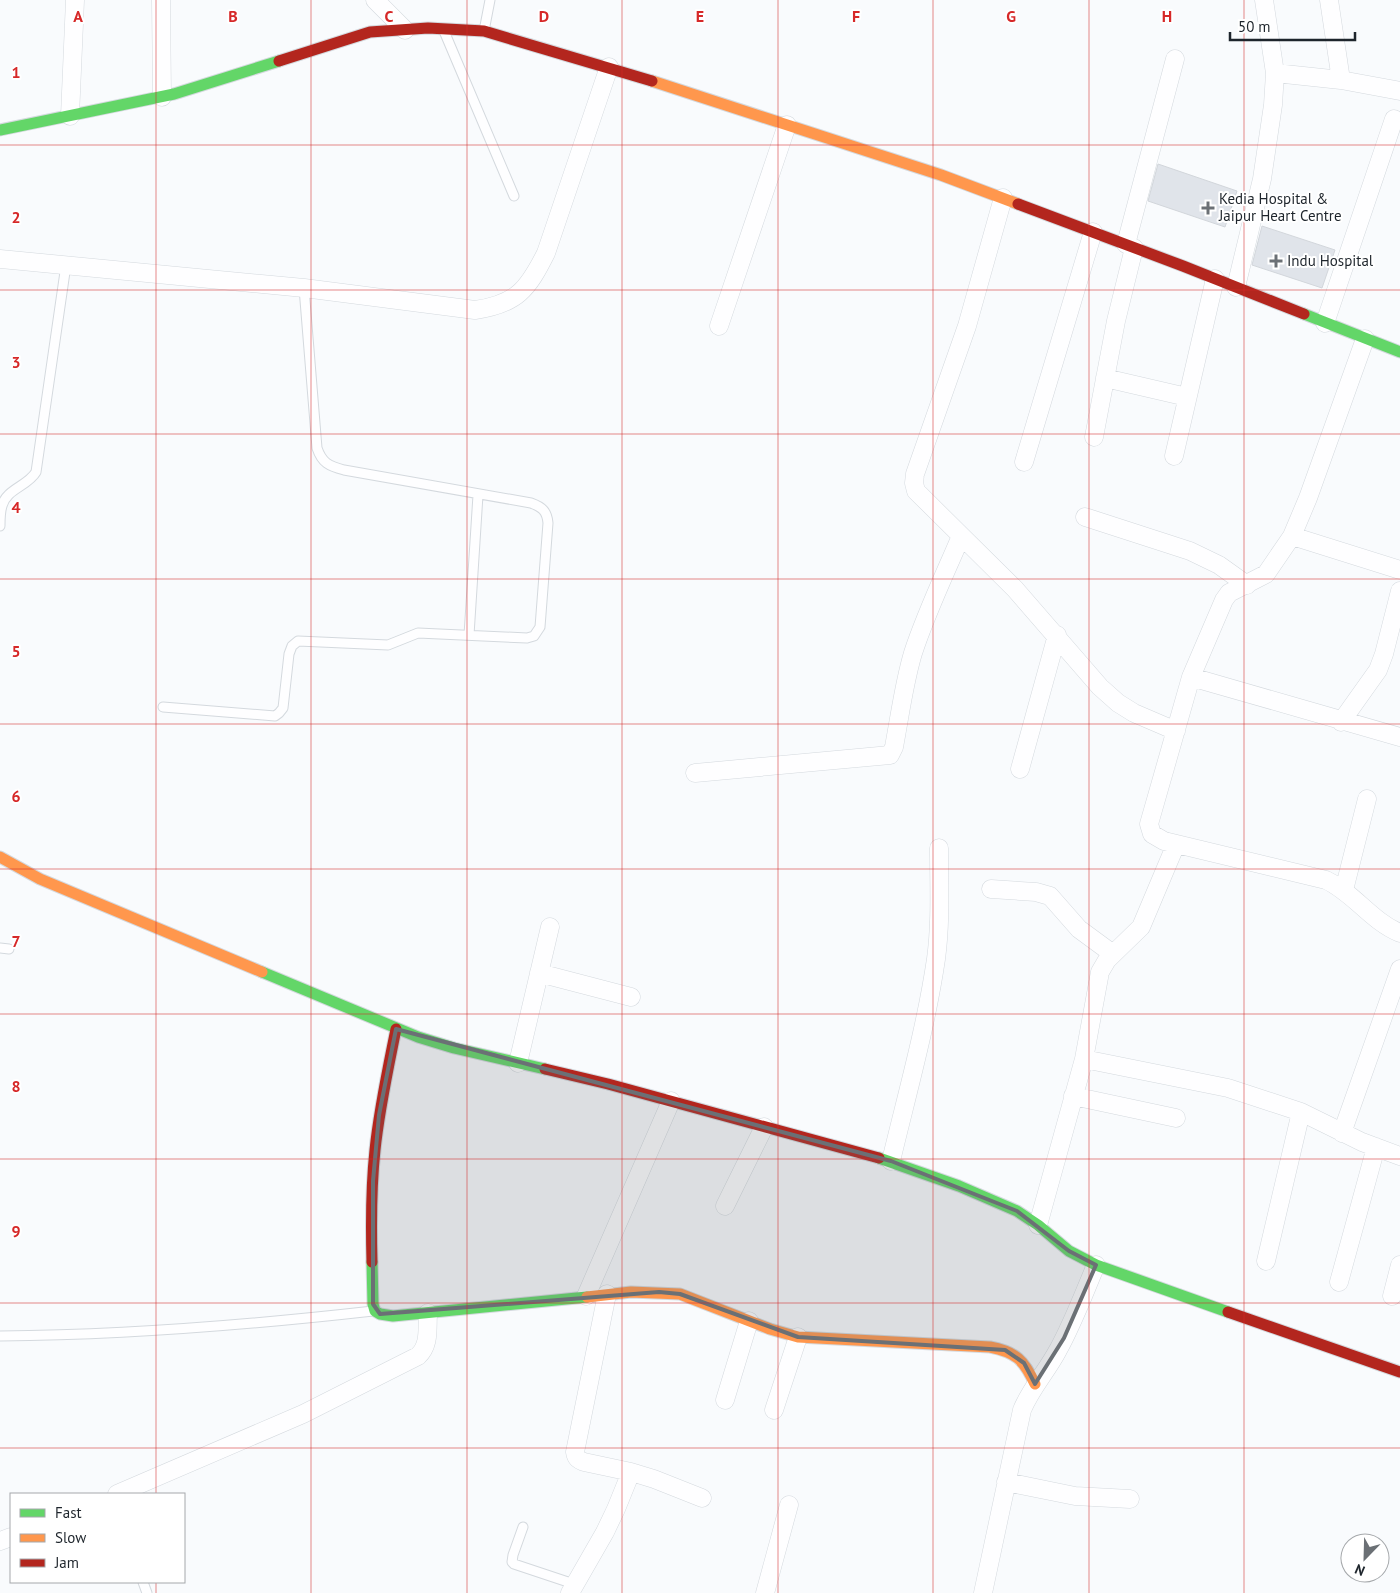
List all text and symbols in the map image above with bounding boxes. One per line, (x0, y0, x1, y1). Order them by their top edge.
text: A (73, 6, 83, 26)
text: B (228, 6, 238, 26)
text: C (385, 6, 394, 26)
text: D (539, 6, 549, 26)
text: E (696, 6, 704, 26)
text: F (852, 6, 860, 26)
text: G (1006, 6, 1016, 26)
text: H (1162, 6, 1172, 26)
scale bar (1230, 10, 1355, 42)
text: 50 m (1238, 17, 1271, 36)
text: 1 (11, 62, 21, 82)
place label: Kedia Hospital & Jaipur Heart Centre (1218, 189, 1342, 225)
marker: Kedia Hospital & Jaipur Heart Centre (1201, 201, 1215, 215)
text: 2 (11, 207, 21, 227)
place label: Indu Hospital (1287, 251, 1374, 270)
marker: Indu Hospital (1269, 254, 1283, 268)
text: 3 (11, 352, 21, 372)
text: 4 (11, 497, 21, 517)
text: 5 (11, 641, 21, 661)
text: 6 (11, 786, 21, 806)
text: 7 (11, 931, 21, 951)
text: 8 (11, 1076, 21, 1096)
text: 9 (11, 1221, 21, 1241)
legend (10, 1493, 185, 1583)
text: Fast (55, 1503, 82, 1522)
text: Slow (55, 1528, 86, 1547)
north arrow (1340, 1533, 1390, 1583)
text: Jam (54, 1553, 79, 1572)
text: N (1352, 1560, 1368, 1580)

